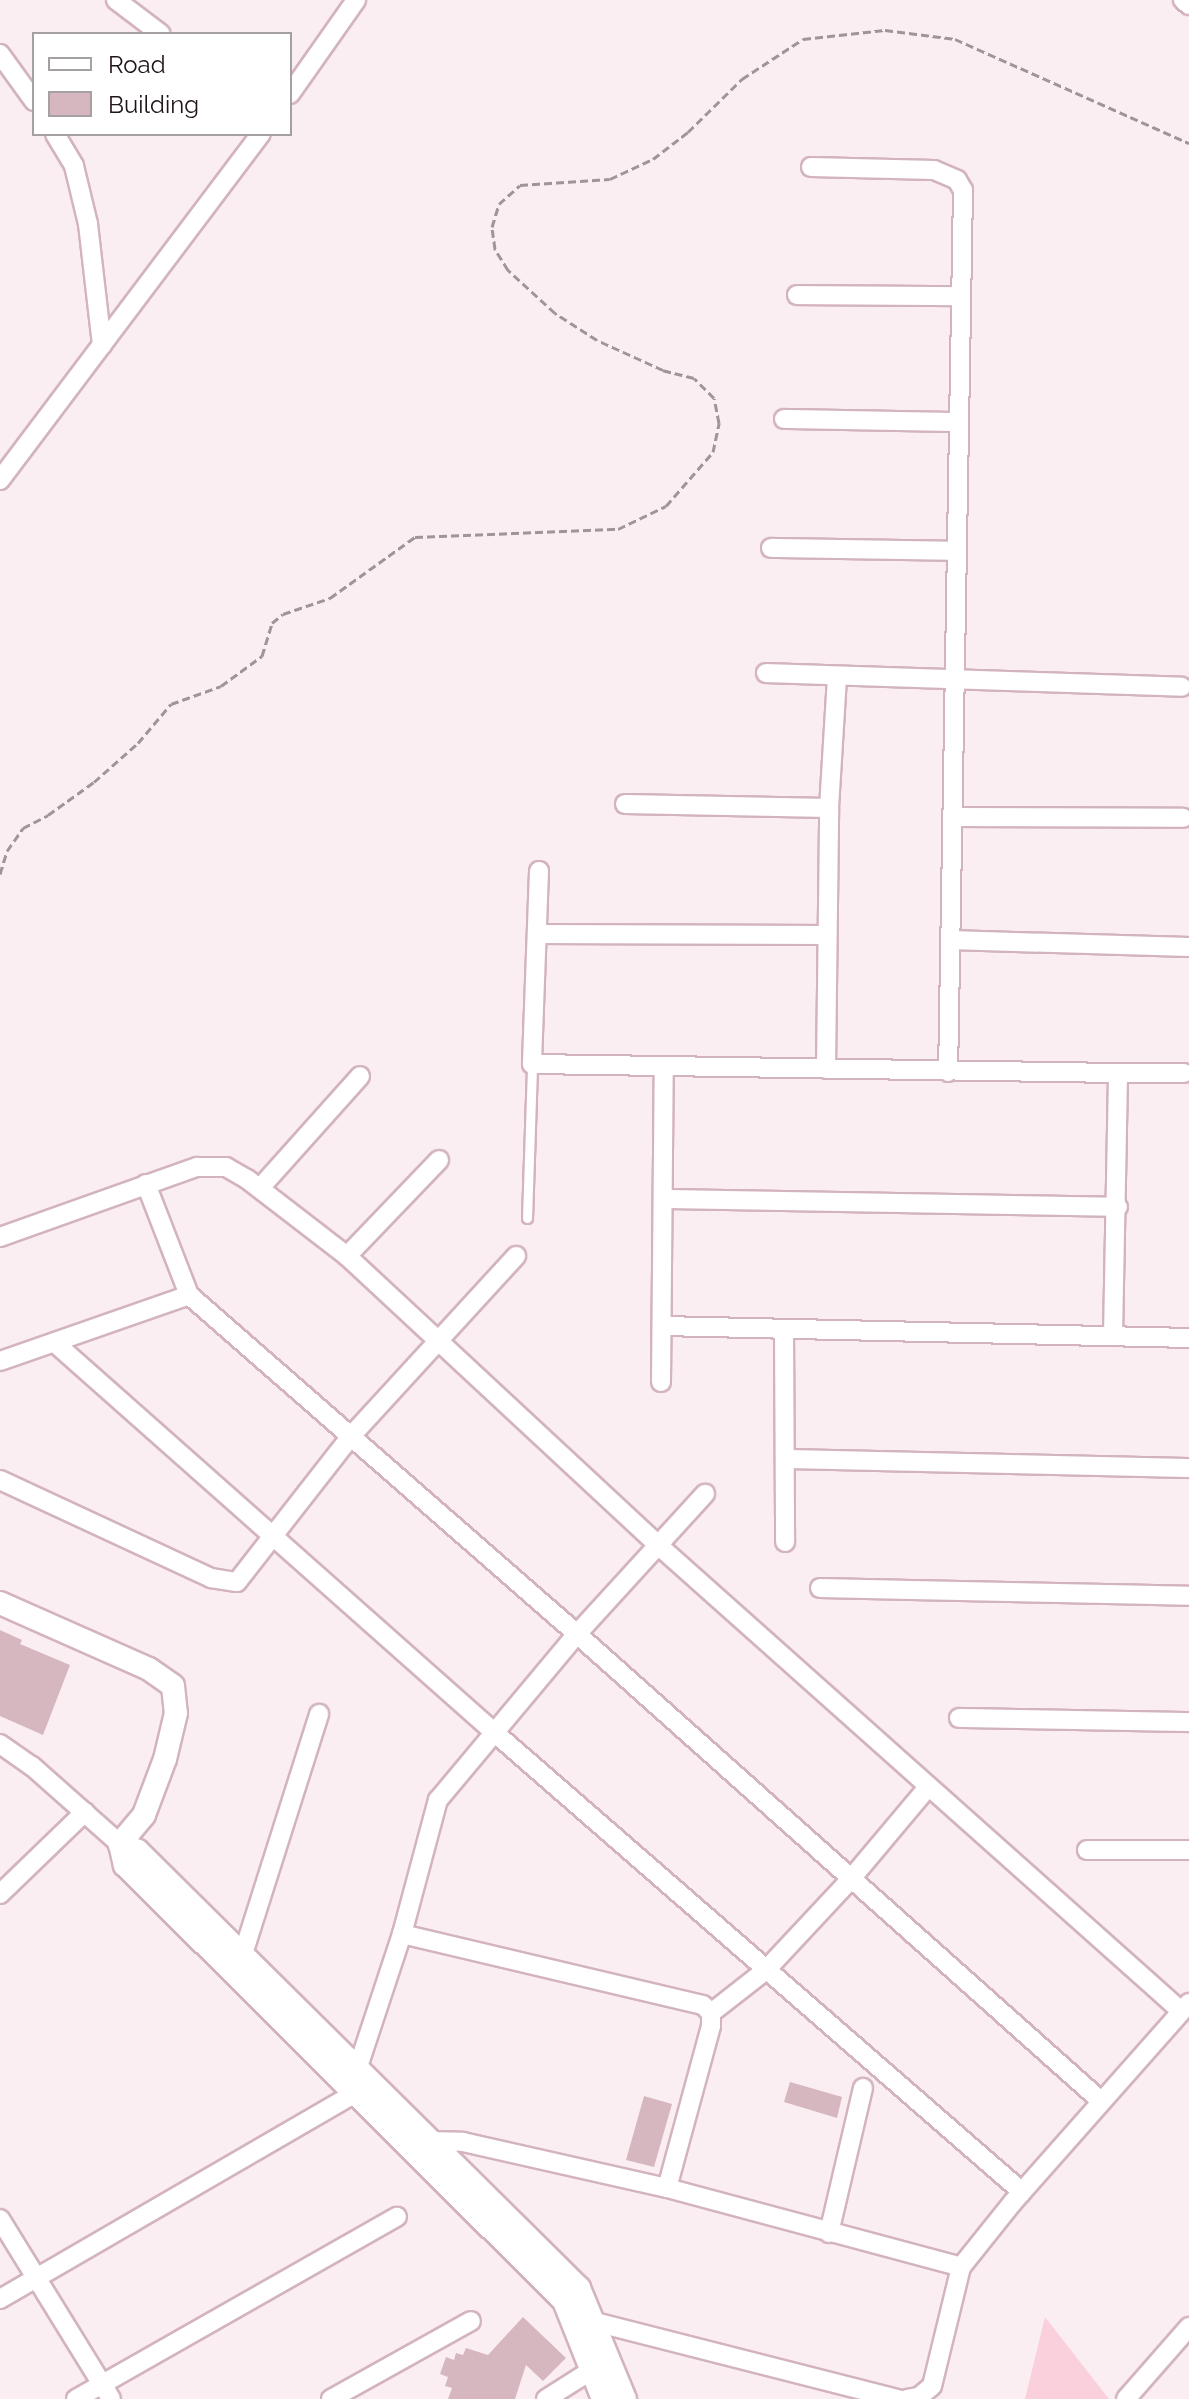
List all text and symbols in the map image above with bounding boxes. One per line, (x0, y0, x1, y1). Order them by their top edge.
legend (32, 32, 292, 136)
text: Road (108, 50, 166, 79)
text: Building (108, 90, 199, 119)

